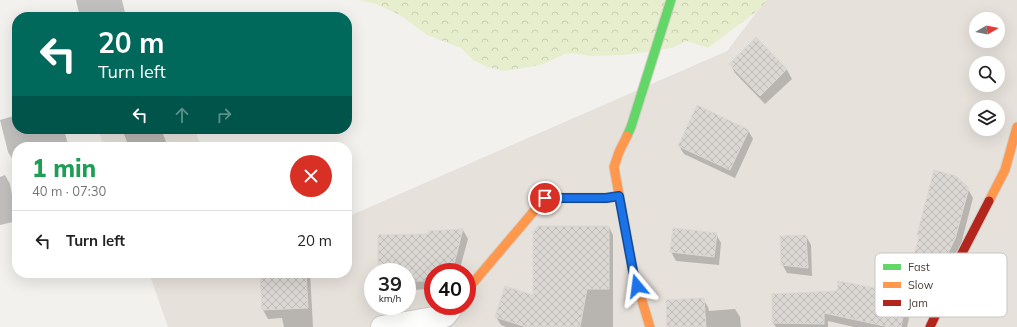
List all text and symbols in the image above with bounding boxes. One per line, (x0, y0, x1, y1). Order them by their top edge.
north arrow (969, 12, 1005, 48)
map controls (969, 12, 1005, 136)
text: 20 m (98, 25, 164, 60)
icon: left (32, 28, 84, 80)
button: search (969, 56, 1005, 92)
text: Turn left (98, 60, 166, 83)
button: layers (969, 100, 1005, 136)
icon: left (129, 104, 151, 126)
icon: ahead (171, 104, 193, 126)
icon: right (213, 104, 235, 126)
text: 1 min (32, 153, 96, 183)
button: close (290, 155, 332, 197)
pin (528, 181, 562, 215)
text: 40 m · 07:30 (32, 183, 106, 199)
icon: arrive (534, 187, 556, 209)
icon: left (32, 230, 54, 252)
text: Turn left (66, 231, 125, 250)
text: 20 m (297, 231, 332, 250)
legend (875, 253, 1007, 317)
text: Fast (908, 260, 930, 274)
speed limit sign: 40 (424, 263, 476, 315)
position arrow (616, 265, 658, 307)
text: 39 (378, 271, 402, 296)
text: Slow (908, 278, 934, 292)
text: km/h (379, 292, 401, 305)
text: Jam (908, 296, 928, 310)

